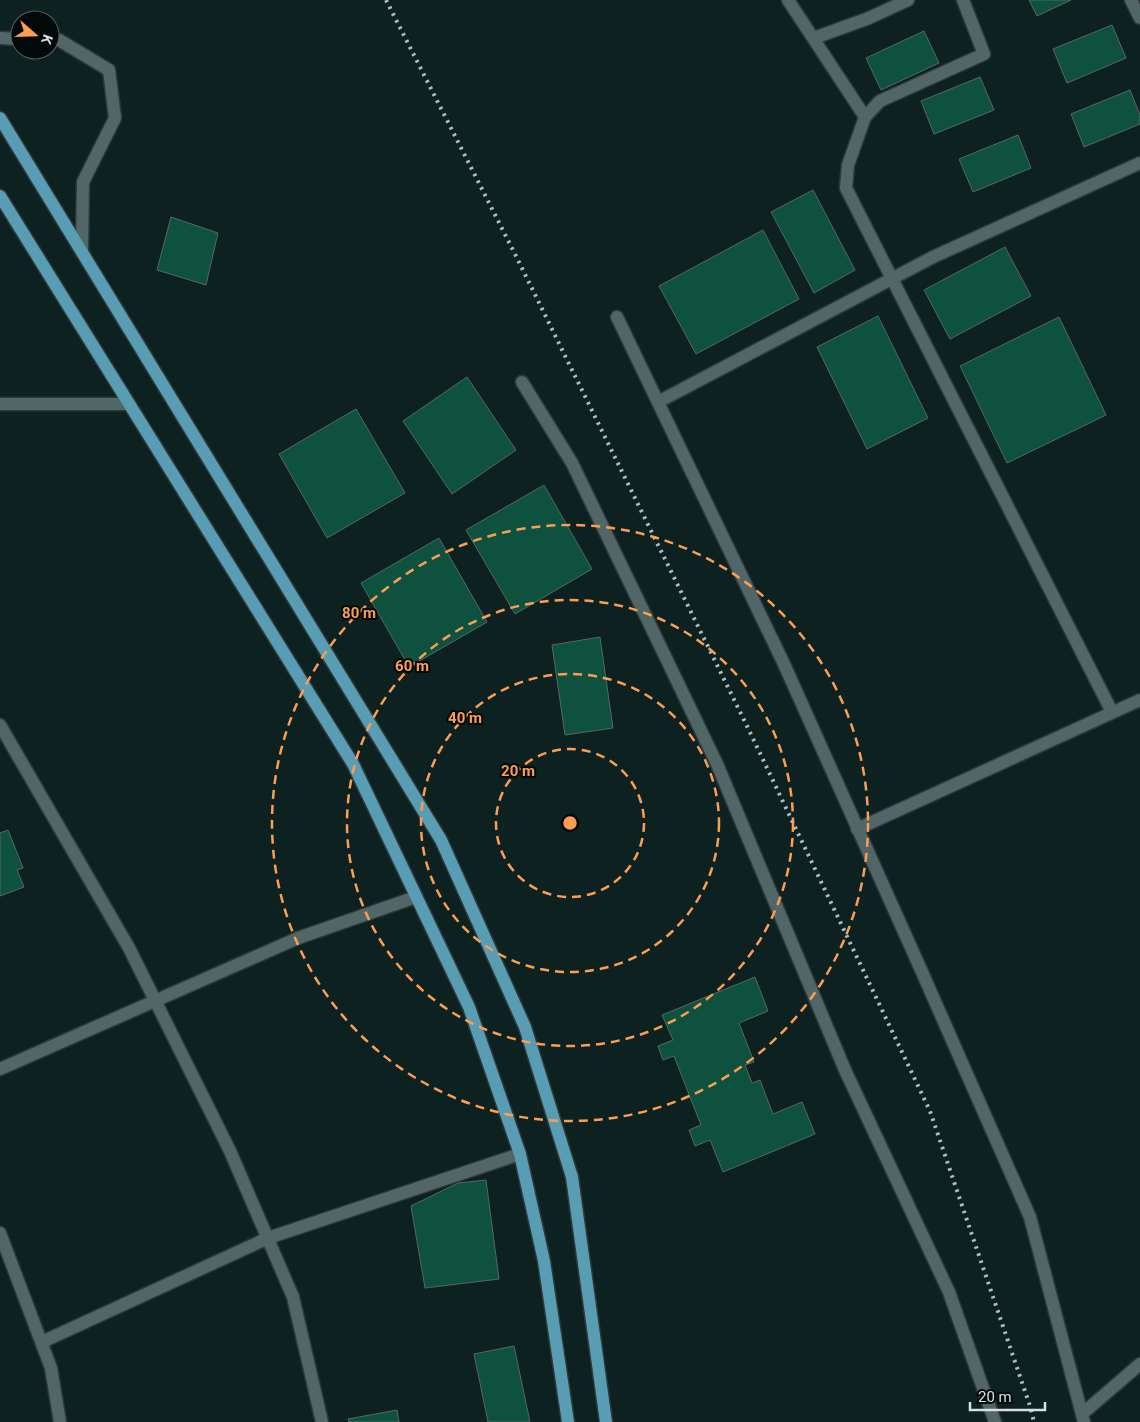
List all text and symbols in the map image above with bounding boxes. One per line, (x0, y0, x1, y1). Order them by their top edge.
north arrow (10, 10, 60, 60)
text: K (38, 33, 56, 46)
text: 80 m (342, 604, 376, 622)
text: 60 m (395, 657, 429, 675)
text: 40 m (448, 709, 482, 727)
text: 20 m (501, 762, 535, 780)
centre of rings (561, 814, 579, 832)
scale bar (970, 1380, 1045, 1412)
text: 20 m (978, 1388, 1012, 1406)

